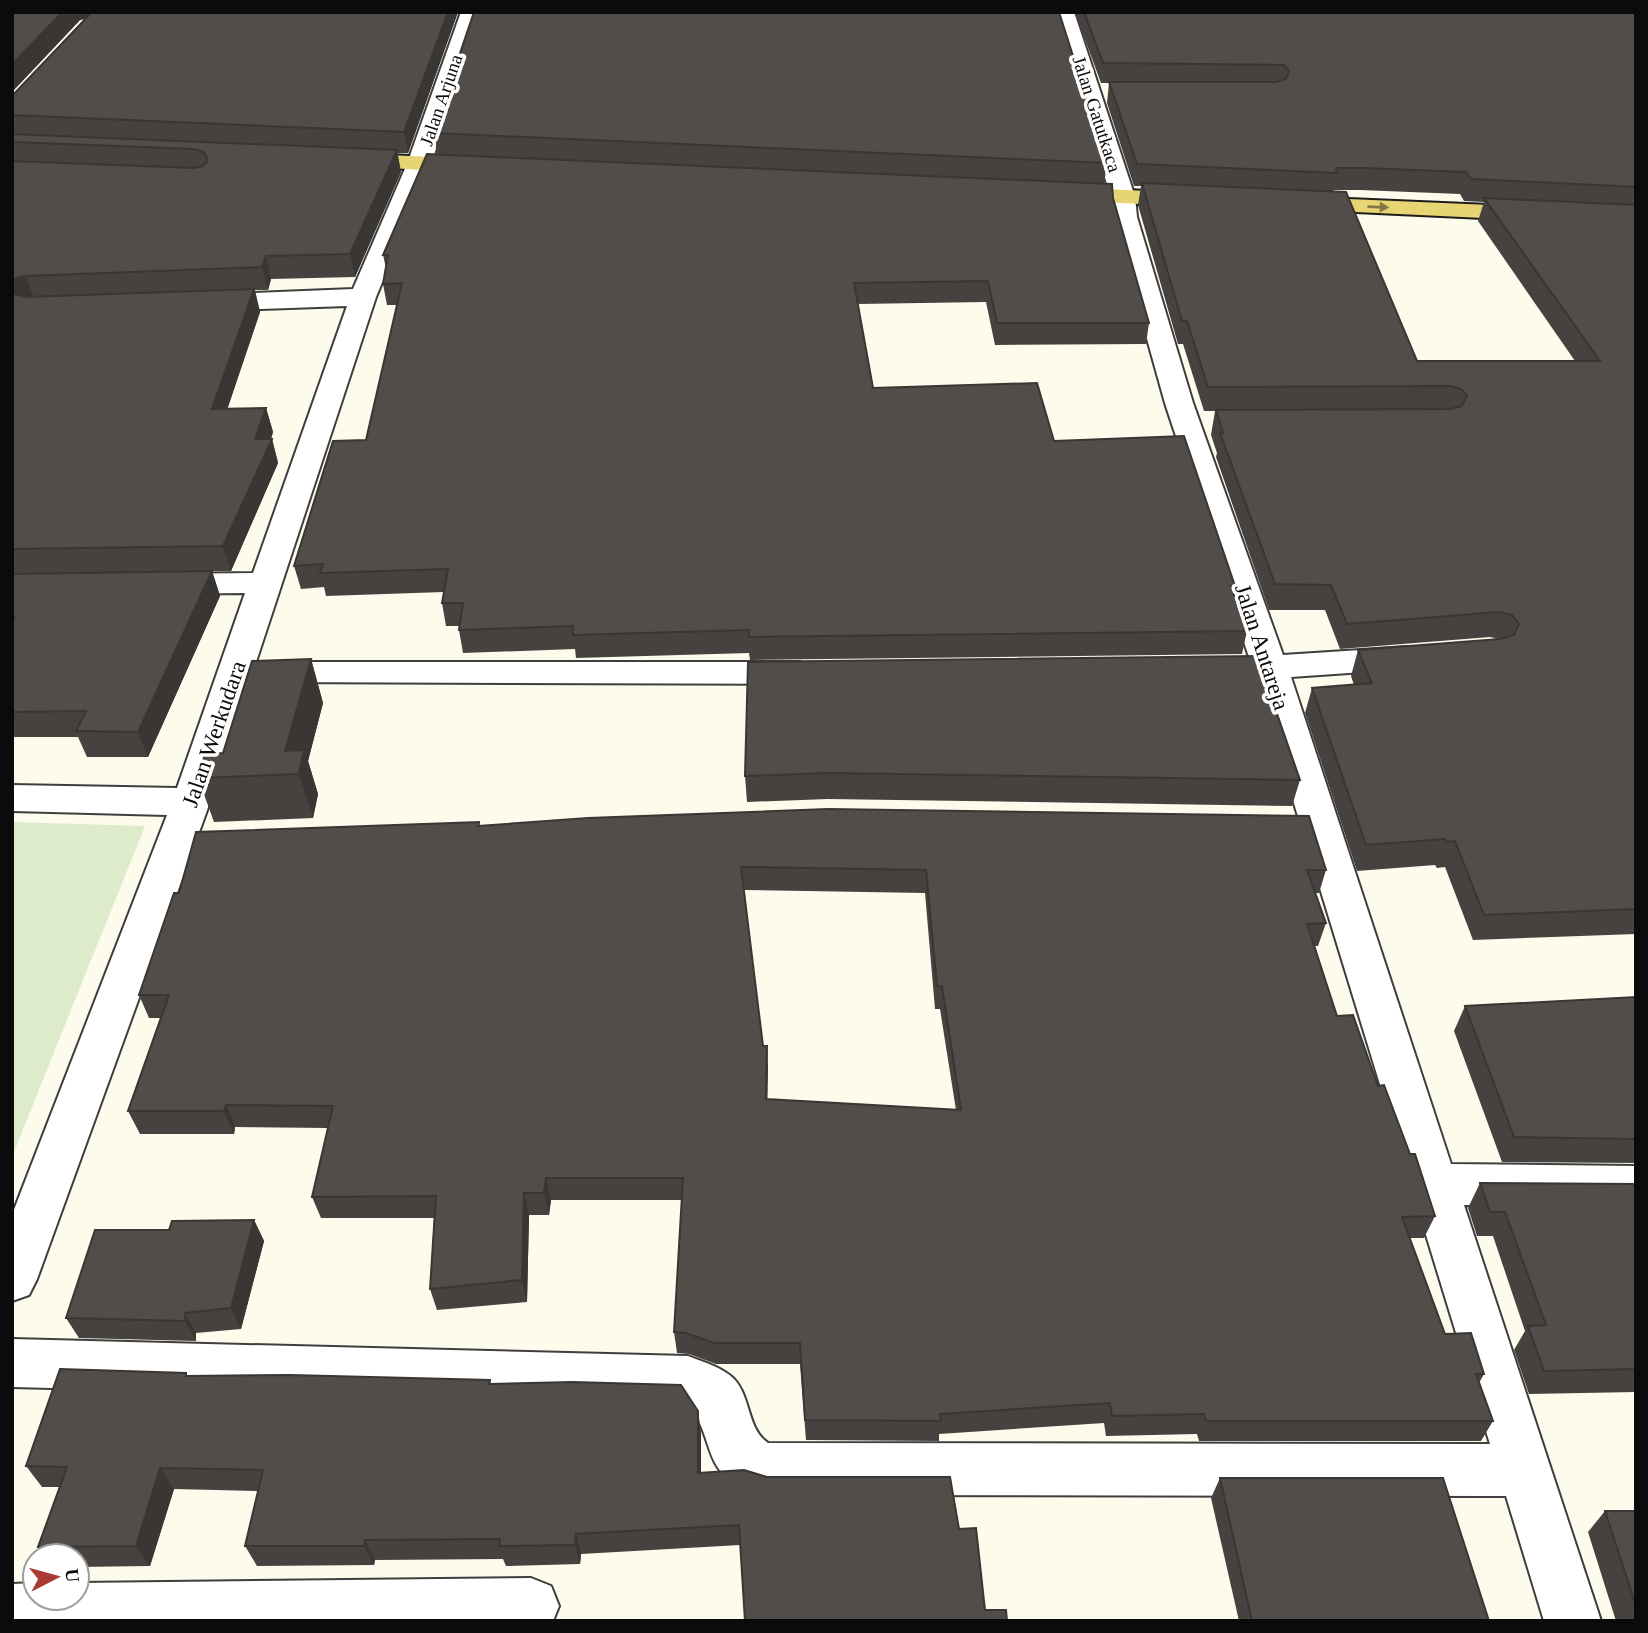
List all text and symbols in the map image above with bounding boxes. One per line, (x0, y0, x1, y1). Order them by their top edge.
street label: Jalan Arjuna (416, 51, 467, 149)
street label: Jalan Gatutkaca (1068, 53, 1126, 175)
one-way arrow (1367, 202, 1389, 213)
street label: Jalan Antareja (1230, 581, 1294, 713)
street label: Jalan Werkudara (177, 658, 251, 810)
north arrow (21, 1542, 91, 1612)
text: U (61, 1567, 84, 1583)

